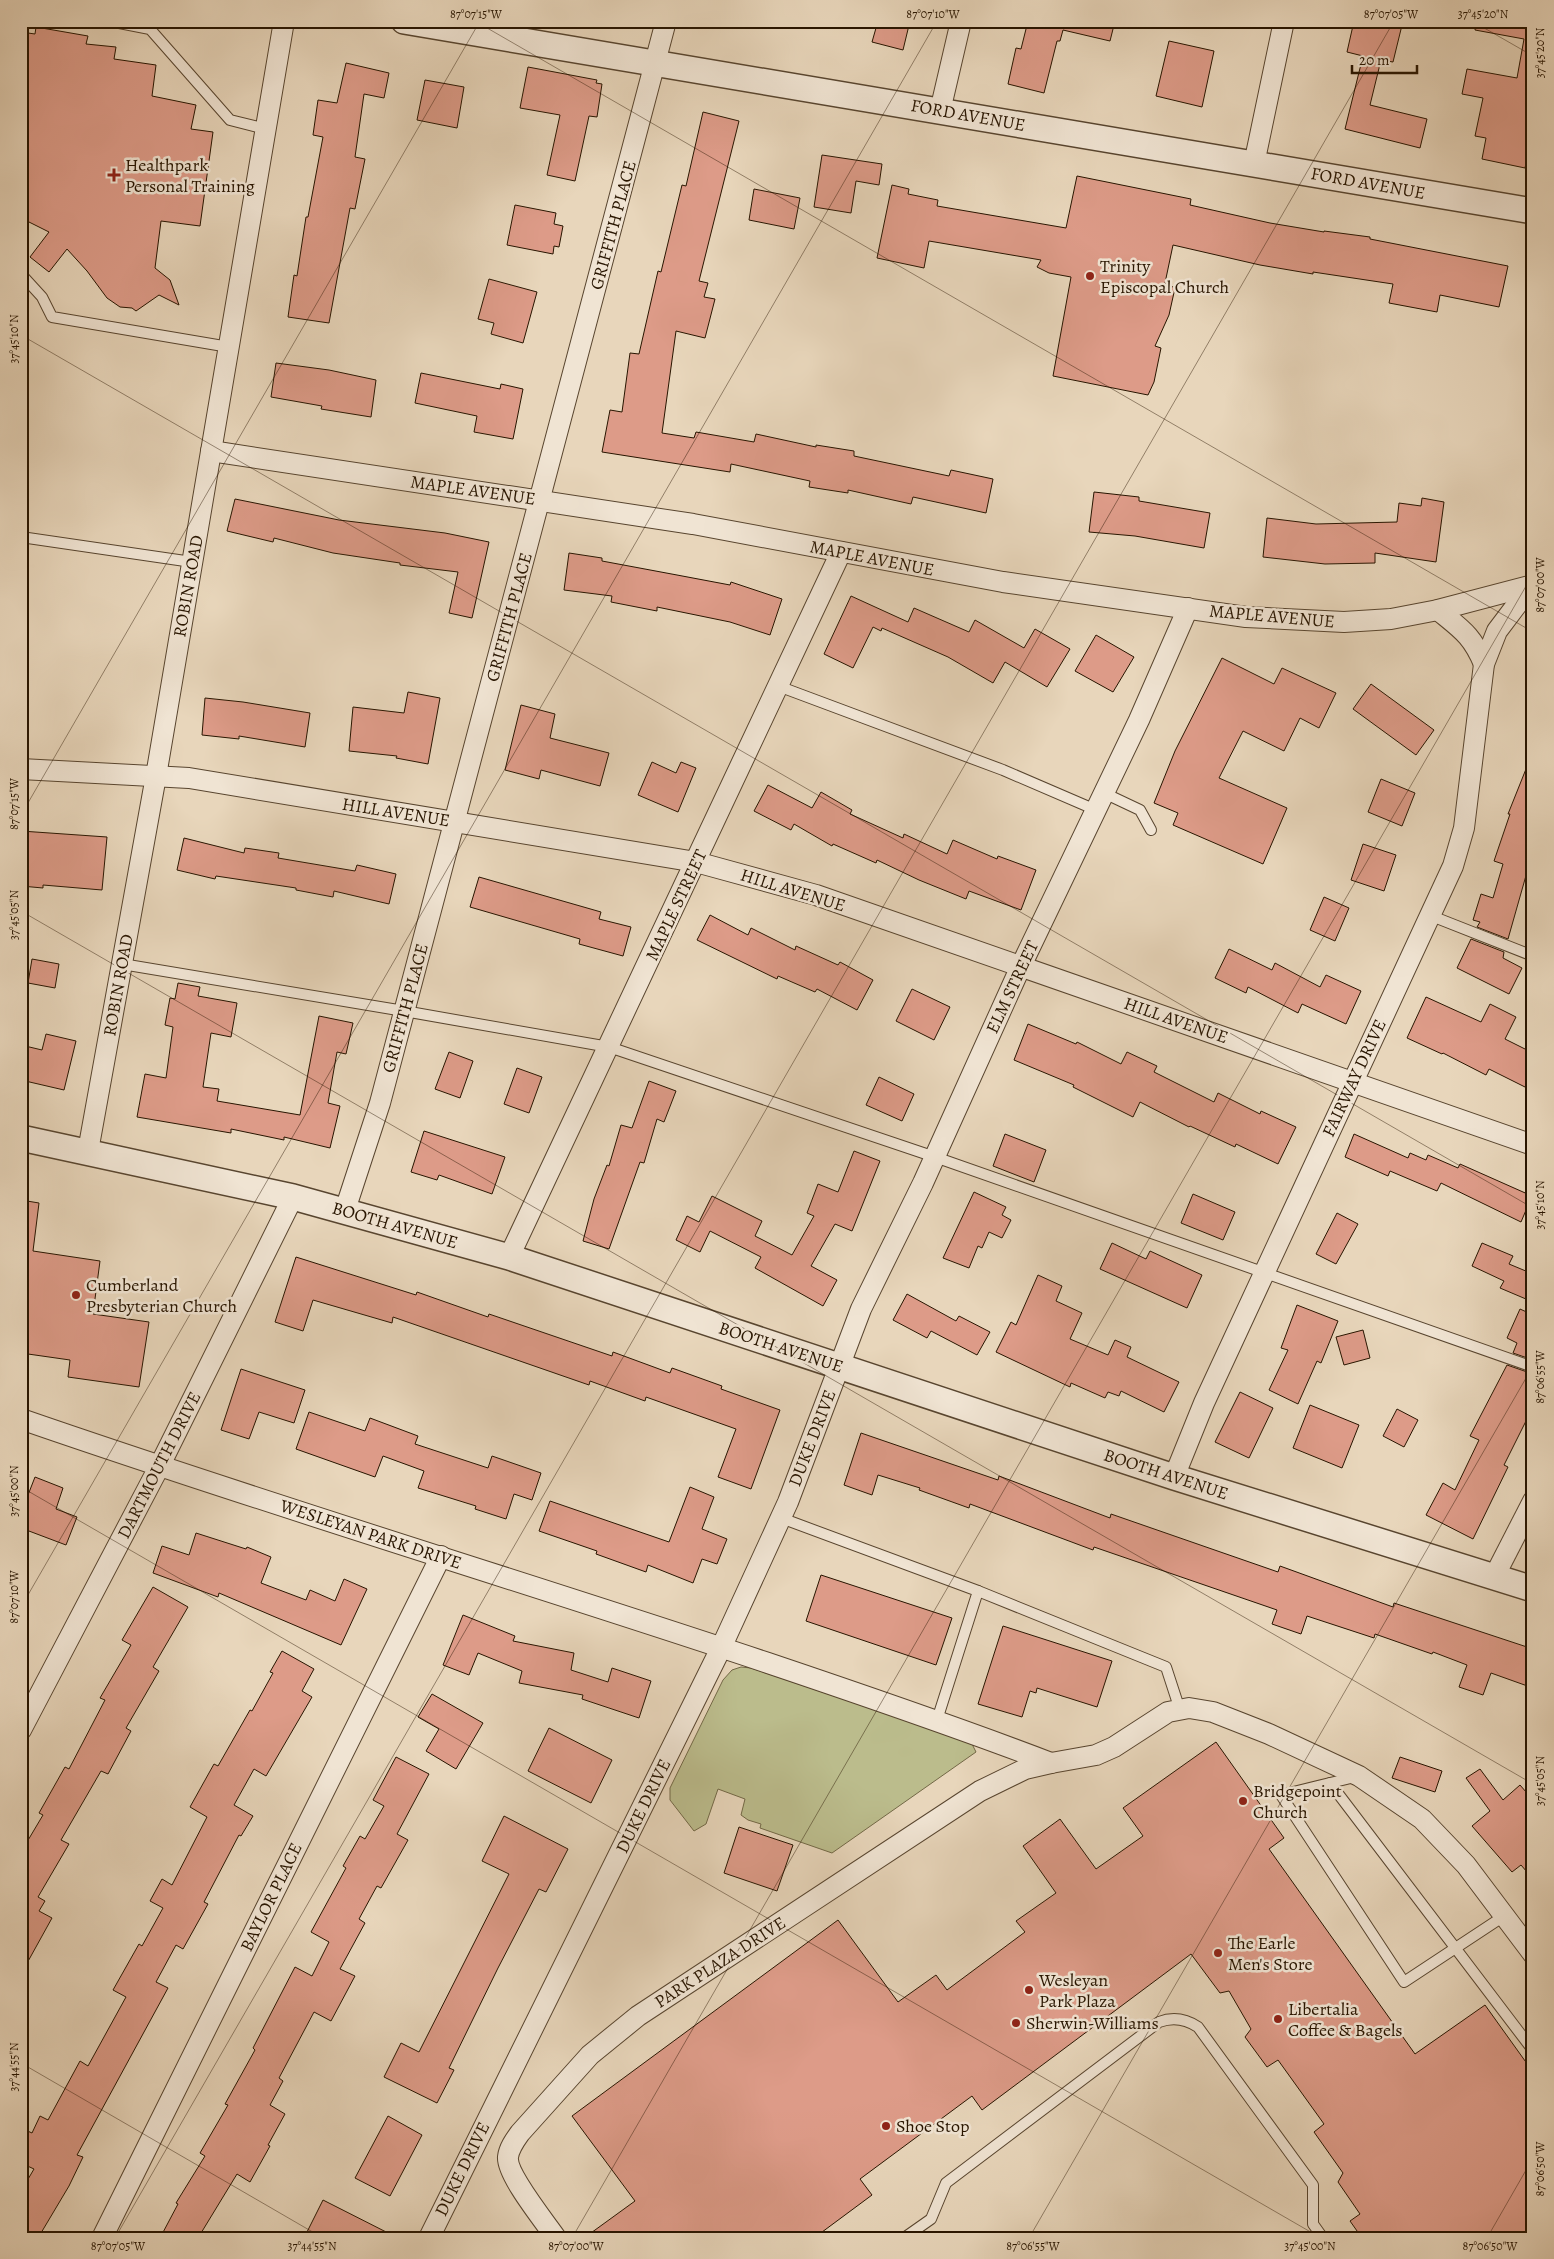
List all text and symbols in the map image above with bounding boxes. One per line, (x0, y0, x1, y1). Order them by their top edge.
text: 87°07'15"W (450, 6, 503, 22)
text: 87°07'10"W (906, 6, 960, 22)
text: 87°07'05"W (1364, 6, 1419, 22)
text: 37°45'20"N (1458, 6, 1509, 22)
text: 37°45'20"N (1532, 27, 1548, 78)
scale bar (1352, 42, 1416, 74)
text: 20 m (1359, 50, 1390, 70)
street label: FORD AVENUE (909, 93, 1027, 137)
place label: Healthpark Personal Training (125, 153, 255, 198)
street label: GRIFFITH PLACE (584, 158, 642, 292)
street label: FORD AVENUE (1309, 161, 1427, 205)
marker: Healthpark Personal Training (107, 168, 121, 182)
place label: Trinity Episcopal Church (1100, 254, 1230, 299)
marker: Trinity Episcopal Church (1084, 270, 1096, 282)
text: 37°45'10"N (6, 314, 22, 364)
street label: MAPLE AVENUE (409, 469, 537, 511)
street label: ROBIN ROAD (167, 533, 209, 639)
street label: MAPLE AVENUE (808, 534, 936, 582)
street label: GRIFFITH PLACE (480, 550, 538, 684)
text: 87°07'00"W (1532, 556, 1548, 613)
street label: MAPLE AVENUE (1208, 599, 1336, 633)
text: 87°07'15"W (6, 777, 22, 830)
street label: HILL AVENUE (340, 792, 452, 832)
street label: MAPLE STREET (640, 845, 712, 965)
street label: HILL AVENUE (737, 863, 849, 917)
text: 37°45'05"N (6, 890, 22, 940)
street label: ROBIN ROAD (97, 932, 139, 1038)
street label: ELM STREET (980, 936, 1044, 1037)
street label: GRIFFITH PLACE (376, 941, 434, 1075)
street label: HILL AVENUE (1121, 991, 1231, 1049)
street label: FAIRWAY DRIVE (1316, 1015, 1392, 1141)
text: 37°45'10"N (1532, 1180, 1548, 1230)
street label: BOOTH AVENUE (329, 1196, 461, 1254)
place label: Cumberland Presbyterian Church (86, 1273, 237, 1318)
marker: Cumberland Presbyterian Church (70, 1289, 82, 1301)
street label: BOOTH AVENUE (716, 1316, 846, 1378)
text: 87°06'55"W (1532, 1349, 1548, 1404)
street label: DUKE DRIVE (782, 1386, 842, 1490)
street label: DARTMOUTH DRIVE (111, 1387, 207, 1543)
street label: BOOTH AVENUE (1101, 1443, 1231, 1505)
text: 37°45'00"N (6, 1465, 22, 1517)
street label: WESLEYAN PARK DRIVE (276, 1493, 465, 1575)
text: 87°07'10"W (6, 1570, 22, 1624)
street label: DUKE DRIVE (610, 1755, 676, 1857)
text: 37°45'05"N (1532, 1756, 1548, 1806)
place label: Bridgepoint Church (1253, 1779, 1342, 1824)
marker: Bridgepoint Church (1237, 1795, 1249, 1807)
street label: BAYLOR PLACE (234, 1839, 308, 1955)
street label: PARK PLAZA DRIVE (650, 1911, 790, 2013)
place label: The Earle Men's Store (1228, 1931, 1313, 1976)
marker: The Earle Men's Store (1212, 1947, 1224, 1959)
place label: Wesleyan Park Plaza (1038, 1968, 1116, 2013)
marker: Wesleyan Park Plaza (1023, 1984, 1035, 1996)
place label: Libertalia Coffee & Bagels (1288, 1997, 1403, 2042)
place label: Sherwin-Williams (1026, 2011, 1159, 2035)
marker: Libertalia Coffee & Bagels (1272, 2013, 1284, 2025)
marker: Sherwin-Williams (1010, 2017, 1022, 2029)
text: 37°44'55"N (6, 2042, 22, 2092)
place label: Shoe Stop (896, 2114, 970, 2138)
street label: DUKE DRIVE (429, 2118, 495, 2220)
marker: Shoe Stop (880, 2120, 892, 2132)
text: 87°06'50"W (1532, 2141, 1548, 2196)
text: 87°07'05"W (91, 2238, 146, 2254)
text: 37°44'55"N (287, 2238, 337, 2254)
text: 87°07'00"W (548, 2238, 605, 2254)
text: 87°06'55"W (1006, 2238, 1061, 2254)
text: 37°45'00"N (1284, 2238, 1336, 2254)
text: 87°06'50"W (1463, 2238, 1518, 2254)

